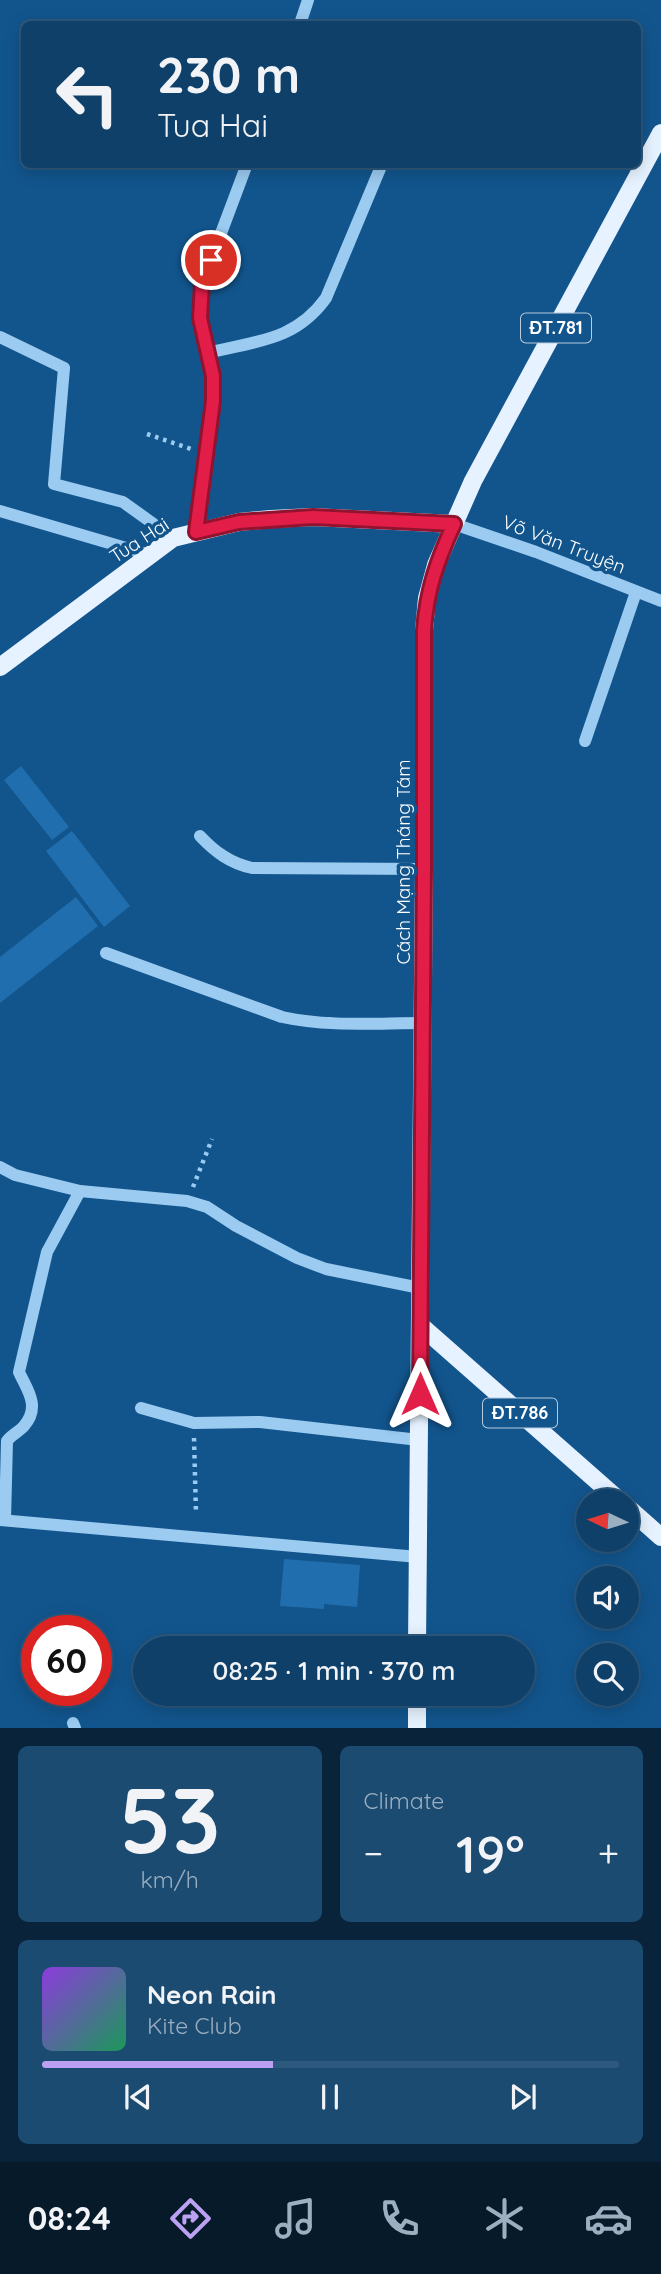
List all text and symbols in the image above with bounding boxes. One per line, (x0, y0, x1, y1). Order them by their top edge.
text: 230 m (157, 44, 300, 105)
icon: left (42, 49, 133, 140)
text: Tua Hai (157, 105, 268, 145)
pin (181, 230, 241, 290)
icon: arrive (192, 241, 230, 279)
road number: ĐT.781 (521, 314, 591, 342)
street label: Võ Văn Truyện (499, 509, 629, 579)
street label: Tua Hai (105, 512, 173, 568)
street label: Cách Mạng Tháng Tám (391, 759, 415, 965)
position arrow (383, 1357, 457, 1431)
road number: ĐT.786 (483, 1398, 557, 1428)
north arrow (576, 1489, 639, 1552)
map controls (576, 1489, 639, 1706)
button: sound (576, 1566, 639, 1629)
speed limit sign: 60 (21, 1615, 112, 1706)
button: search (576, 1643, 639, 1706)
text: 08:25 · 1 min · 370 m (213, 1654, 455, 1687)
text: 53 (119, 1762, 220, 1876)
text: Climate (364, 1786, 444, 1815)
text: 19° (456, 1821, 525, 1886)
text: − (364, 1829, 383, 1877)
text: + (598, 1829, 619, 1877)
text: km/h (141, 1865, 199, 1894)
text: Neon Rain (147, 1978, 276, 2011)
text: Kite Club (147, 2011, 242, 2040)
icon: previous (119, 2078, 157, 2116)
icon: pause (311, 2078, 349, 2116)
icon: next (504, 2078, 542, 2116)
icon: directions (166, 2194, 215, 2243)
icon: music (271, 2194, 320, 2243)
icon: phone (375, 2194, 424, 2243)
icon: climate (480, 2194, 529, 2243)
icon: car (584, 2194, 633, 2243)
text: 08:24 (28, 2198, 111, 2238)

